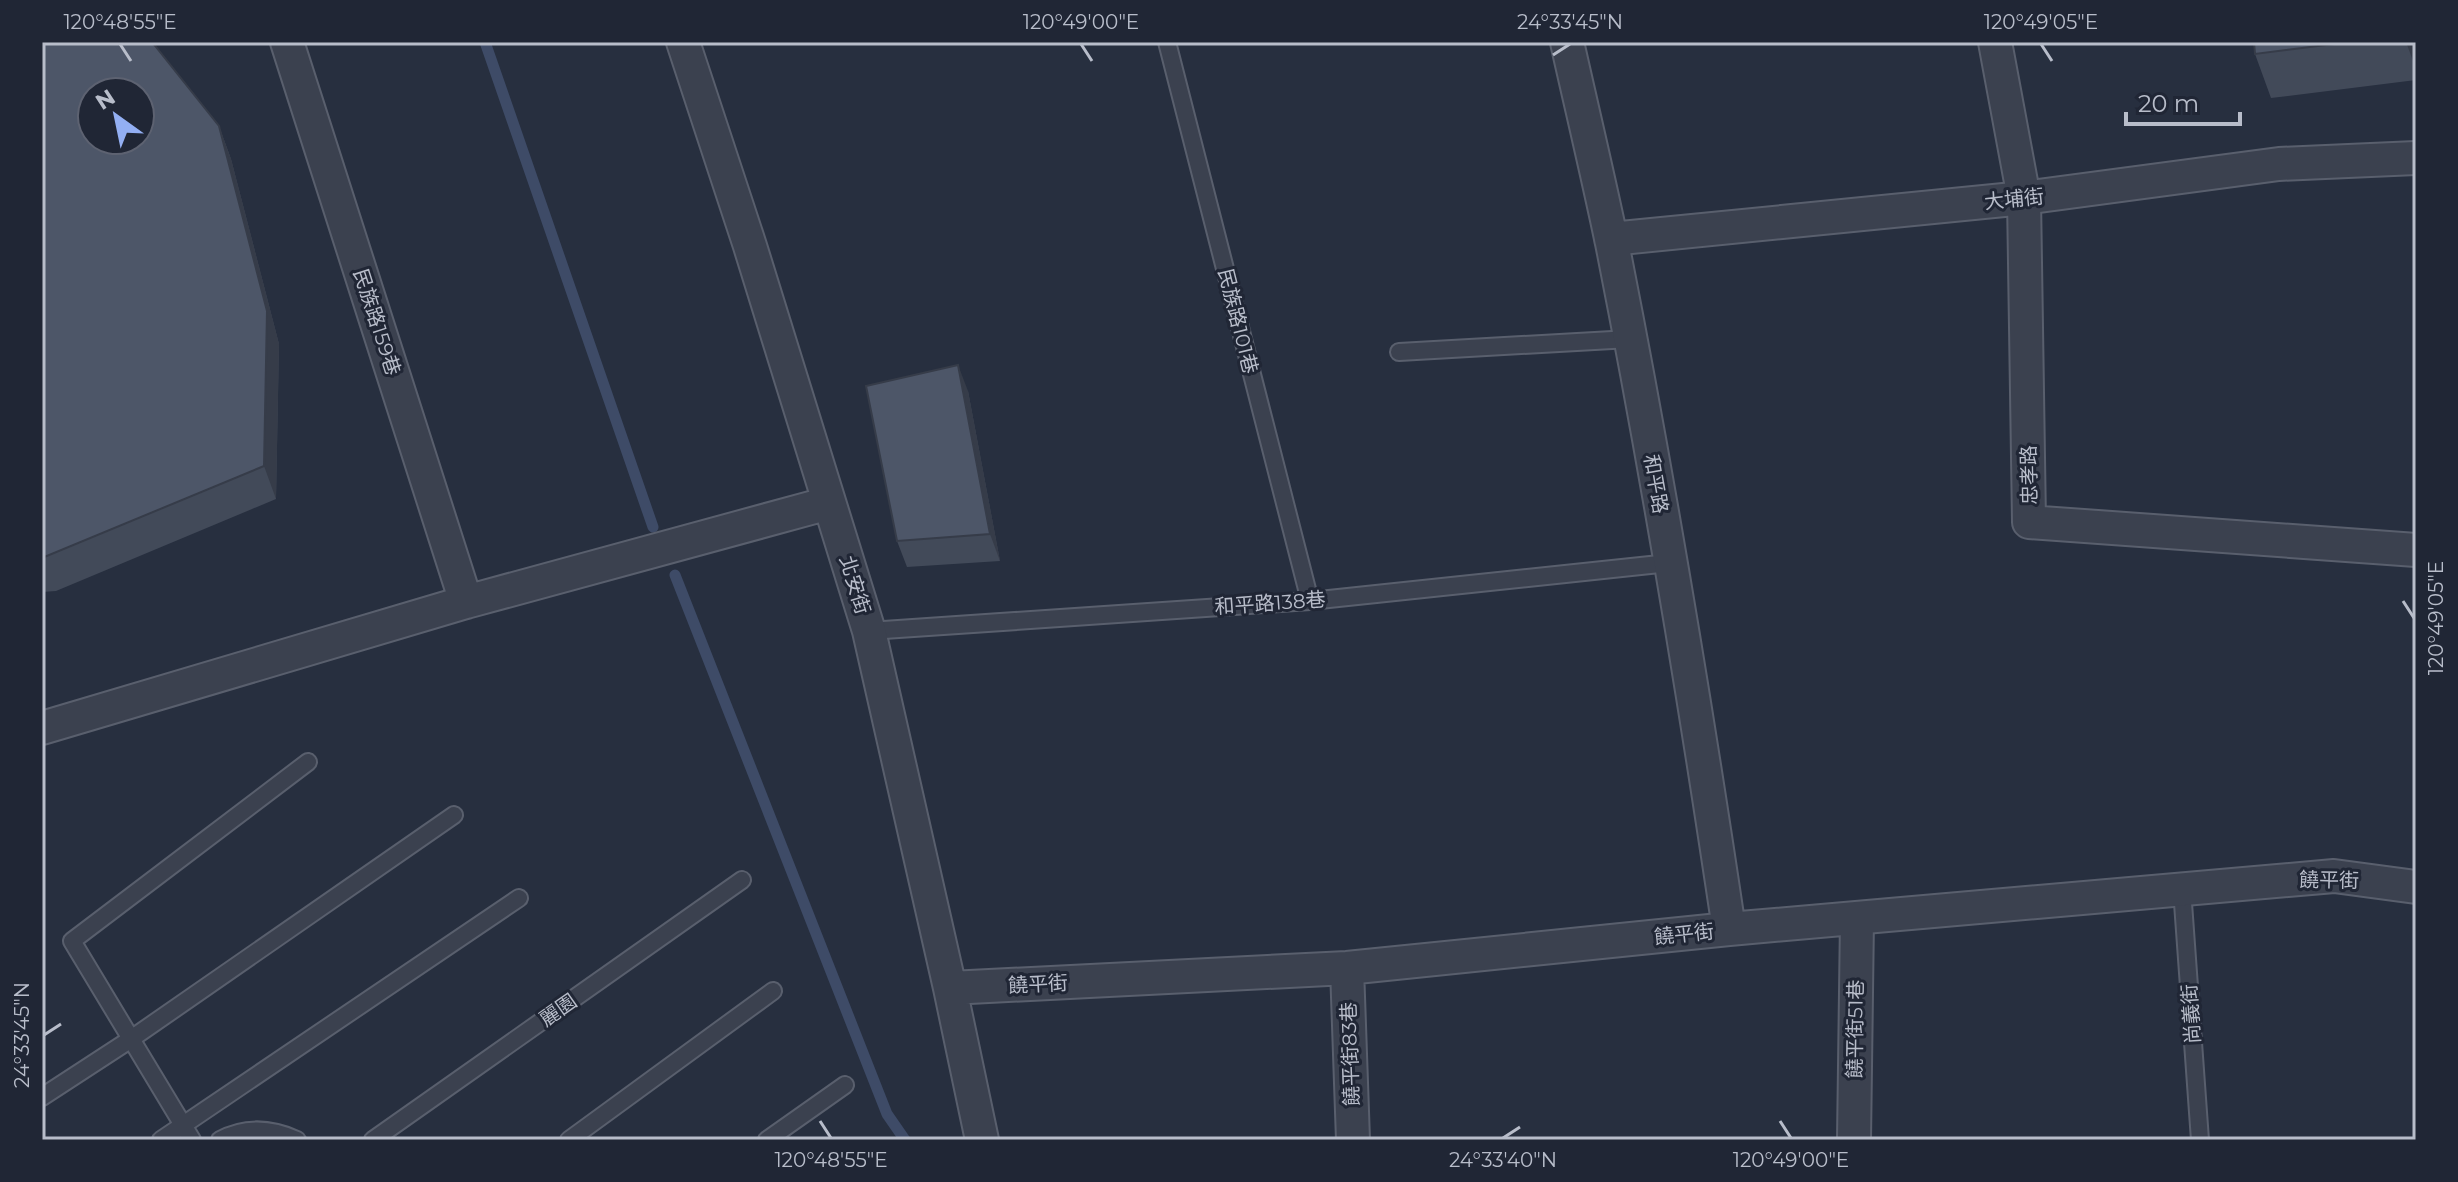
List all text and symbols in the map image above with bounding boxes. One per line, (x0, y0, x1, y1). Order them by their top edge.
text: 120°48'55"E (63, 10, 177, 34)
text: 120°49'00"E (1023, 10, 1139, 34)
text: 24°33'45"N (1517, 10, 1623, 34)
text: 120°49'05"E (1984, 10, 2098, 34)
north arrow (76, 76, 156, 156)
scale bar (2126, 76, 2240, 126)
text: N (91, 83, 120, 116)
text: 20 m (2138, 89, 2199, 118)
street label: 大埔街 (1983, 184, 2045, 214)
street label: 民族路159巷 (348, 266, 406, 378)
street label: 民族路101巷 (1213, 266, 1263, 376)
street label: 忠孝路 (2016, 445, 2042, 505)
street label: 和平路 (1639, 452, 1673, 516)
street label: 北安街 (835, 553, 875, 617)
text: 120°49'05"E (2424, 561, 2448, 675)
street label: 和平路138巷 (1214, 587, 1326, 619)
street label: 饒平街 (2299, 867, 2359, 893)
street label: 饒平街 (1653, 919, 1715, 949)
street label: 饒平街 (1007, 970, 1069, 998)
street label: 饒平街51巷 (1842, 980, 1868, 1078)
text: 24°33'45"N (10, 982, 34, 1088)
street label: 尚義街 (2177, 983, 2205, 1045)
street label: 麗園 (535, 989, 581, 1031)
street label: 饒平街83巷 (1336, 1002, 1364, 1106)
text: 120°48'55"E (774, 1148, 888, 1172)
text: 24°33'40"N (1449, 1148, 1557, 1172)
text: 120°49'00"E (1733, 1148, 1849, 1172)

